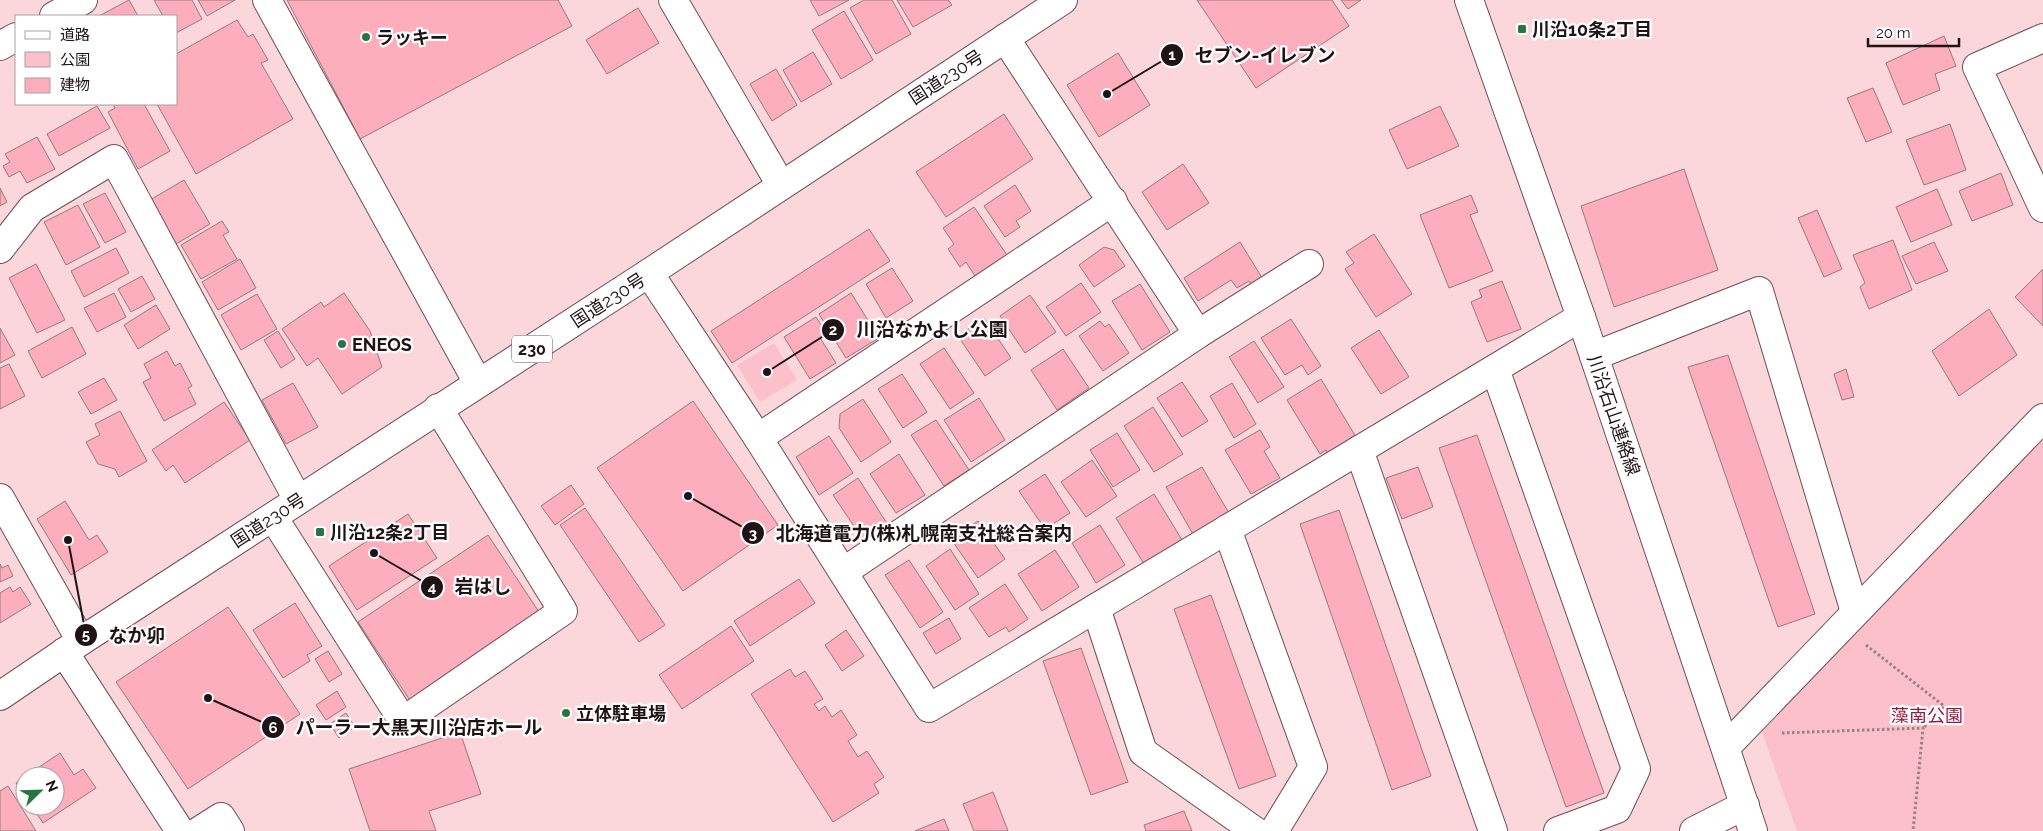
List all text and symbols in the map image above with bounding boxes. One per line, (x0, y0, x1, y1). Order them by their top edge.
legend (15, 15, 178, 105)
scale bar (1868, 15, 1959, 47)
place label: 川沿10条2丁目 (1532, 19, 1652, 40)
marker: 川沿10条2丁目 (1516, 23, 1528, 35)
text: 20 m (1876, 24, 1911, 42)
text: 道路 (60, 26, 90, 44)
place label: ラッキー (376, 27, 448, 48)
marker: ラッキー (360, 31, 372, 43)
callout: セブン-イレブン (1160, 38, 1346, 72)
text: セブン-イレブン (1195, 44, 1335, 66)
street label: 国道230号 (905, 45, 987, 109)
text: 1 (1168, 46, 1176, 64)
text: 公園 (60, 51, 90, 69)
text: 建物 (60, 76, 90, 94)
street label: 国道230号 (567, 268, 649, 332)
callout: 川沿なかよし公園 (821, 313, 1018, 347)
text: 川沿なかよし公園 (856, 318, 1008, 340)
text: 2 (829, 321, 837, 339)
place label: ENEOS (352, 334, 412, 355)
road number: 230 (512, 336, 552, 362)
marker: ENEOS (336, 338, 348, 350)
street label: 川沿石山連絡線 (1584, 352, 1644, 478)
street label: 国道230号 (227, 488, 309, 552)
callout: 北海道電力(株)札幌南支社総合案内 (741, 516, 1082, 550)
place label: 川沿12条2丁目 (330, 522, 449, 543)
text: 北海道電力(株)札幌南支社総合案内 (776, 522, 1072, 544)
text: 3 (749, 525, 757, 543)
marker: 川沿12条2丁目 (314, 526, 326, 538)
callout: 岩はし (419, 570, 521, 604)
text: 岩はし (454, 575, 512, 597)
text: 4 (428, 578, 437, 596)
callout: なか卯 (73, 618, 175, 652)
text: なか卯 (108, 624, 166, 646)
text: 5 (82, 626, 90, 644)
place label: 立体駐車場 (576, 703, 666, 724)
park label: 藻南公園 (1891, 705, 1963, 726)
marker: 立体駐車場 (560, 707, 572, 719)
callout: パーラー大黒天川沿店ホール (260, 710, 552, 744)
text: パーラー大黒天川沿店ホール (295, 716, 543, 738)
text: 6 (268, 719, 278, 737)
north arrow (15, 766, 65, 816)
text: N (43, 778, 61, 794)

